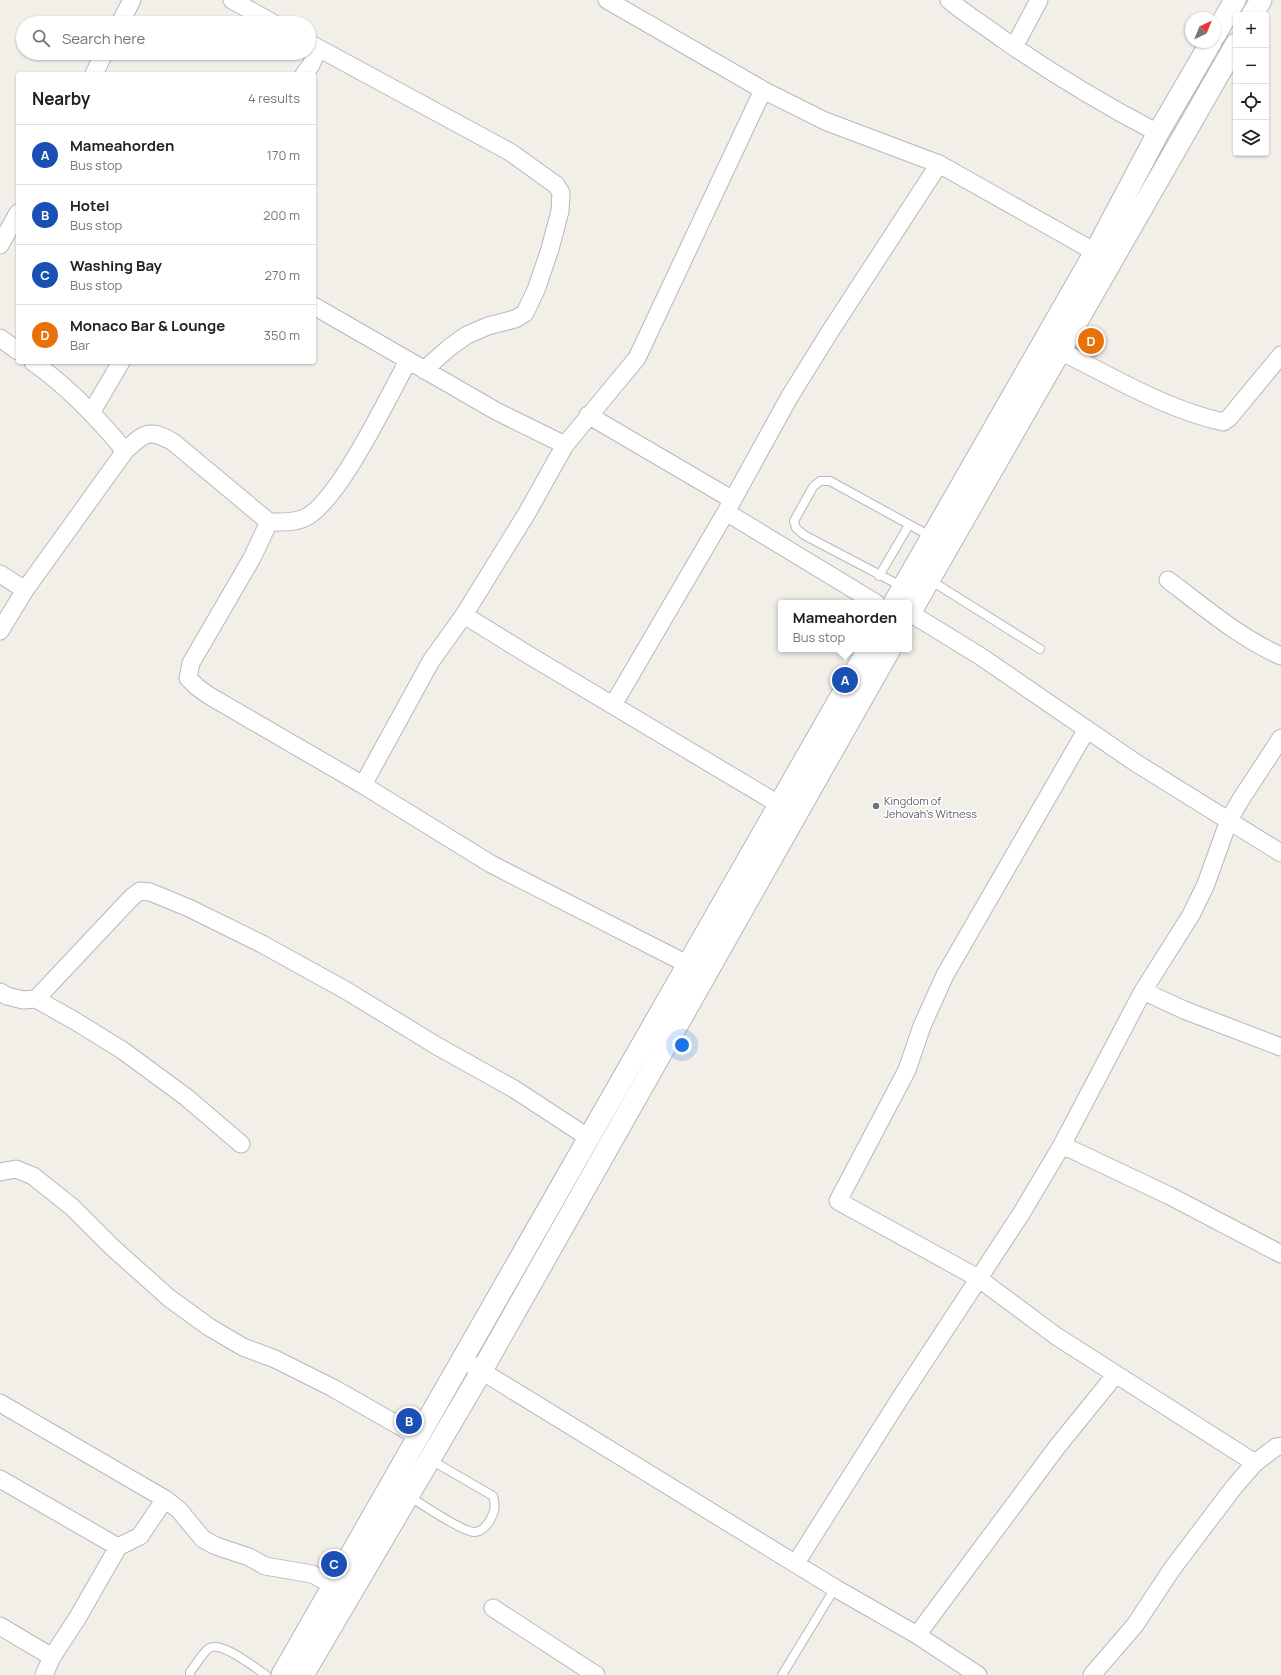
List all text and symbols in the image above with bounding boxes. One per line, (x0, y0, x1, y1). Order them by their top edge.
north arrow (1185, 12, 1221, 48)
map controls (1233, 12, 1269, 156)
button: + (1233, 12, 1269, 48)
search box (16, 16, 316, 60)
icon: search (30, 27, 52, 49)
text: Search here (62, 28, 145, 49)
button: − (1233, 48, 1269, 84)
button: locate (1233, 84, 1269, 120)
text: Nearby (32, 87, 90, 110)
text: 4 results (248, 89, 300, 107)
button: layers (1233, 120, 1269, 156)
text: Mameahorden (70, 135, 174, 156)
text: A (41, 146, 49, 164)
text: 170 m (267, 146, 300, 164)
text: Bus stop (70, 156, 122, 174)
text: Hotel (70, 195, 109, 216)
text: B (41, 206, 49, 224)
text: 200 m (263, 206, 300, 224)
text: Bus stop (70, 216, 122, 234)
text: Washing Bay (70, 255, 162, 276)
text: C (40, 266, 50, 284)
text: 270 m (265, 266, 300, 284)
text: Bus stop (70, 276, 122, 294)
text: Monaco Bar & Lounge (70, 315, 225, 336)
text: D (40, 326, 50, 344)
text: 350 m (264, 326, 300, 344)
pin: D (1078, 326, 1104, 356)
text: Bar (70, 336, 90, 354)
popup (778, 600, 912, 652)
text: Mameahorden (793, 607, 897, 628)
text: Bus stop (793, 628, 845, 646)
pin: A (832, 665, 858, 695)
place label: Kingdom of Jehovah's Witness (884, 793, 977, 821)
marker: Kingdom of Jehovah's Witness (871, 801, 881, 811)
your location (672, 1035, 692, 1055)
pin: B (396, 1406, 422, 1436)
pin: C (321, 1549, 347, 1579)

